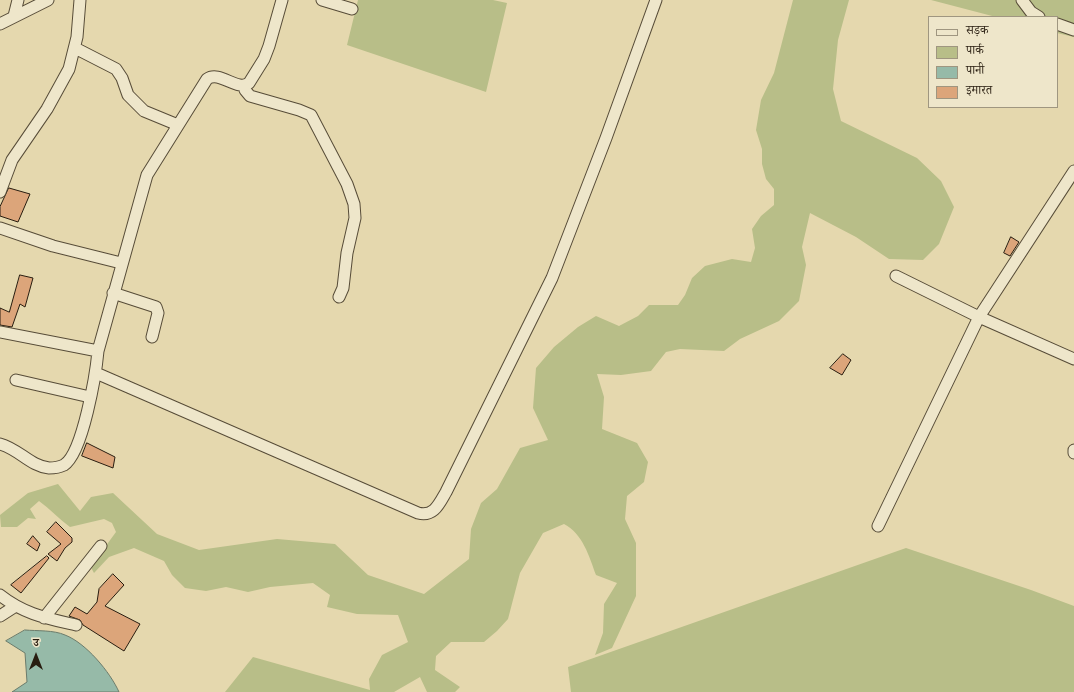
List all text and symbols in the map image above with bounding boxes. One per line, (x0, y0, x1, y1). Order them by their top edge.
legend (928, 16, 1058, 108)
text: सड़क (966, 23, 989, 39)
text: पार्क (966, 43, 984, 59)
text: पानी (966, 63, 984, 79)
text: इमारत (966, 83, 992, 99)
north arrow (16, 636, 56, 676)
text: उ (33, 636, 39, 651)

